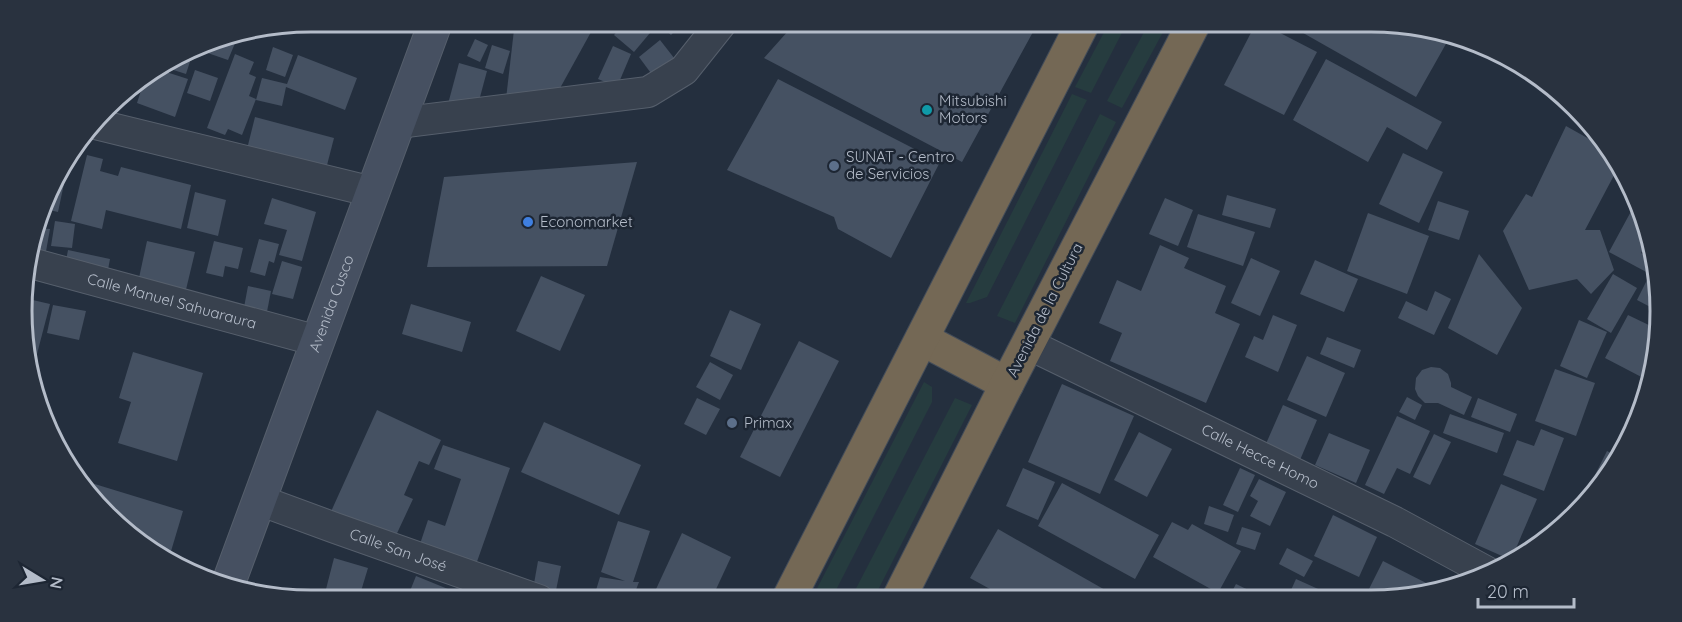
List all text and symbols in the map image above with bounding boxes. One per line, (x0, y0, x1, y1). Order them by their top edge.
place label: Mitsubishi Motors (939, 91, 1007, 127)
marker: Mitsubishi Motors (920, 103, 934, 117)
place label: SUNAT - Centro de Servicios (846, 147, 955, 183)
marker: SUNAT - Centro de Servicios (827, 159, 841, 173)
place label: Economarket (540, 212, 633, 231)
marker: Economarket (521, 215, 535, 229)
street label: Avenida de la Cultura (1002, 239, 1087, 380)
street label: Avenida Cusco (305, 252, 358, 355)
street label: Calle Manuel Sahuaraura (85, 269, 259, 333)
place label: Primax (744, 413, 792, 432)
marker: Primax (725, 416, 739, 430)
street label: Calle Hecce Homo (1198, 420, 1322, 493)
street label: Calle San José (347, 524, 449, 576)
north arrow (12, 550, 72, 610)
scale bar (1478, 571, 1574, 609)
text: N (46, 575, 68, 591)
text: 20 m (1487, 580, 1529, 603)

